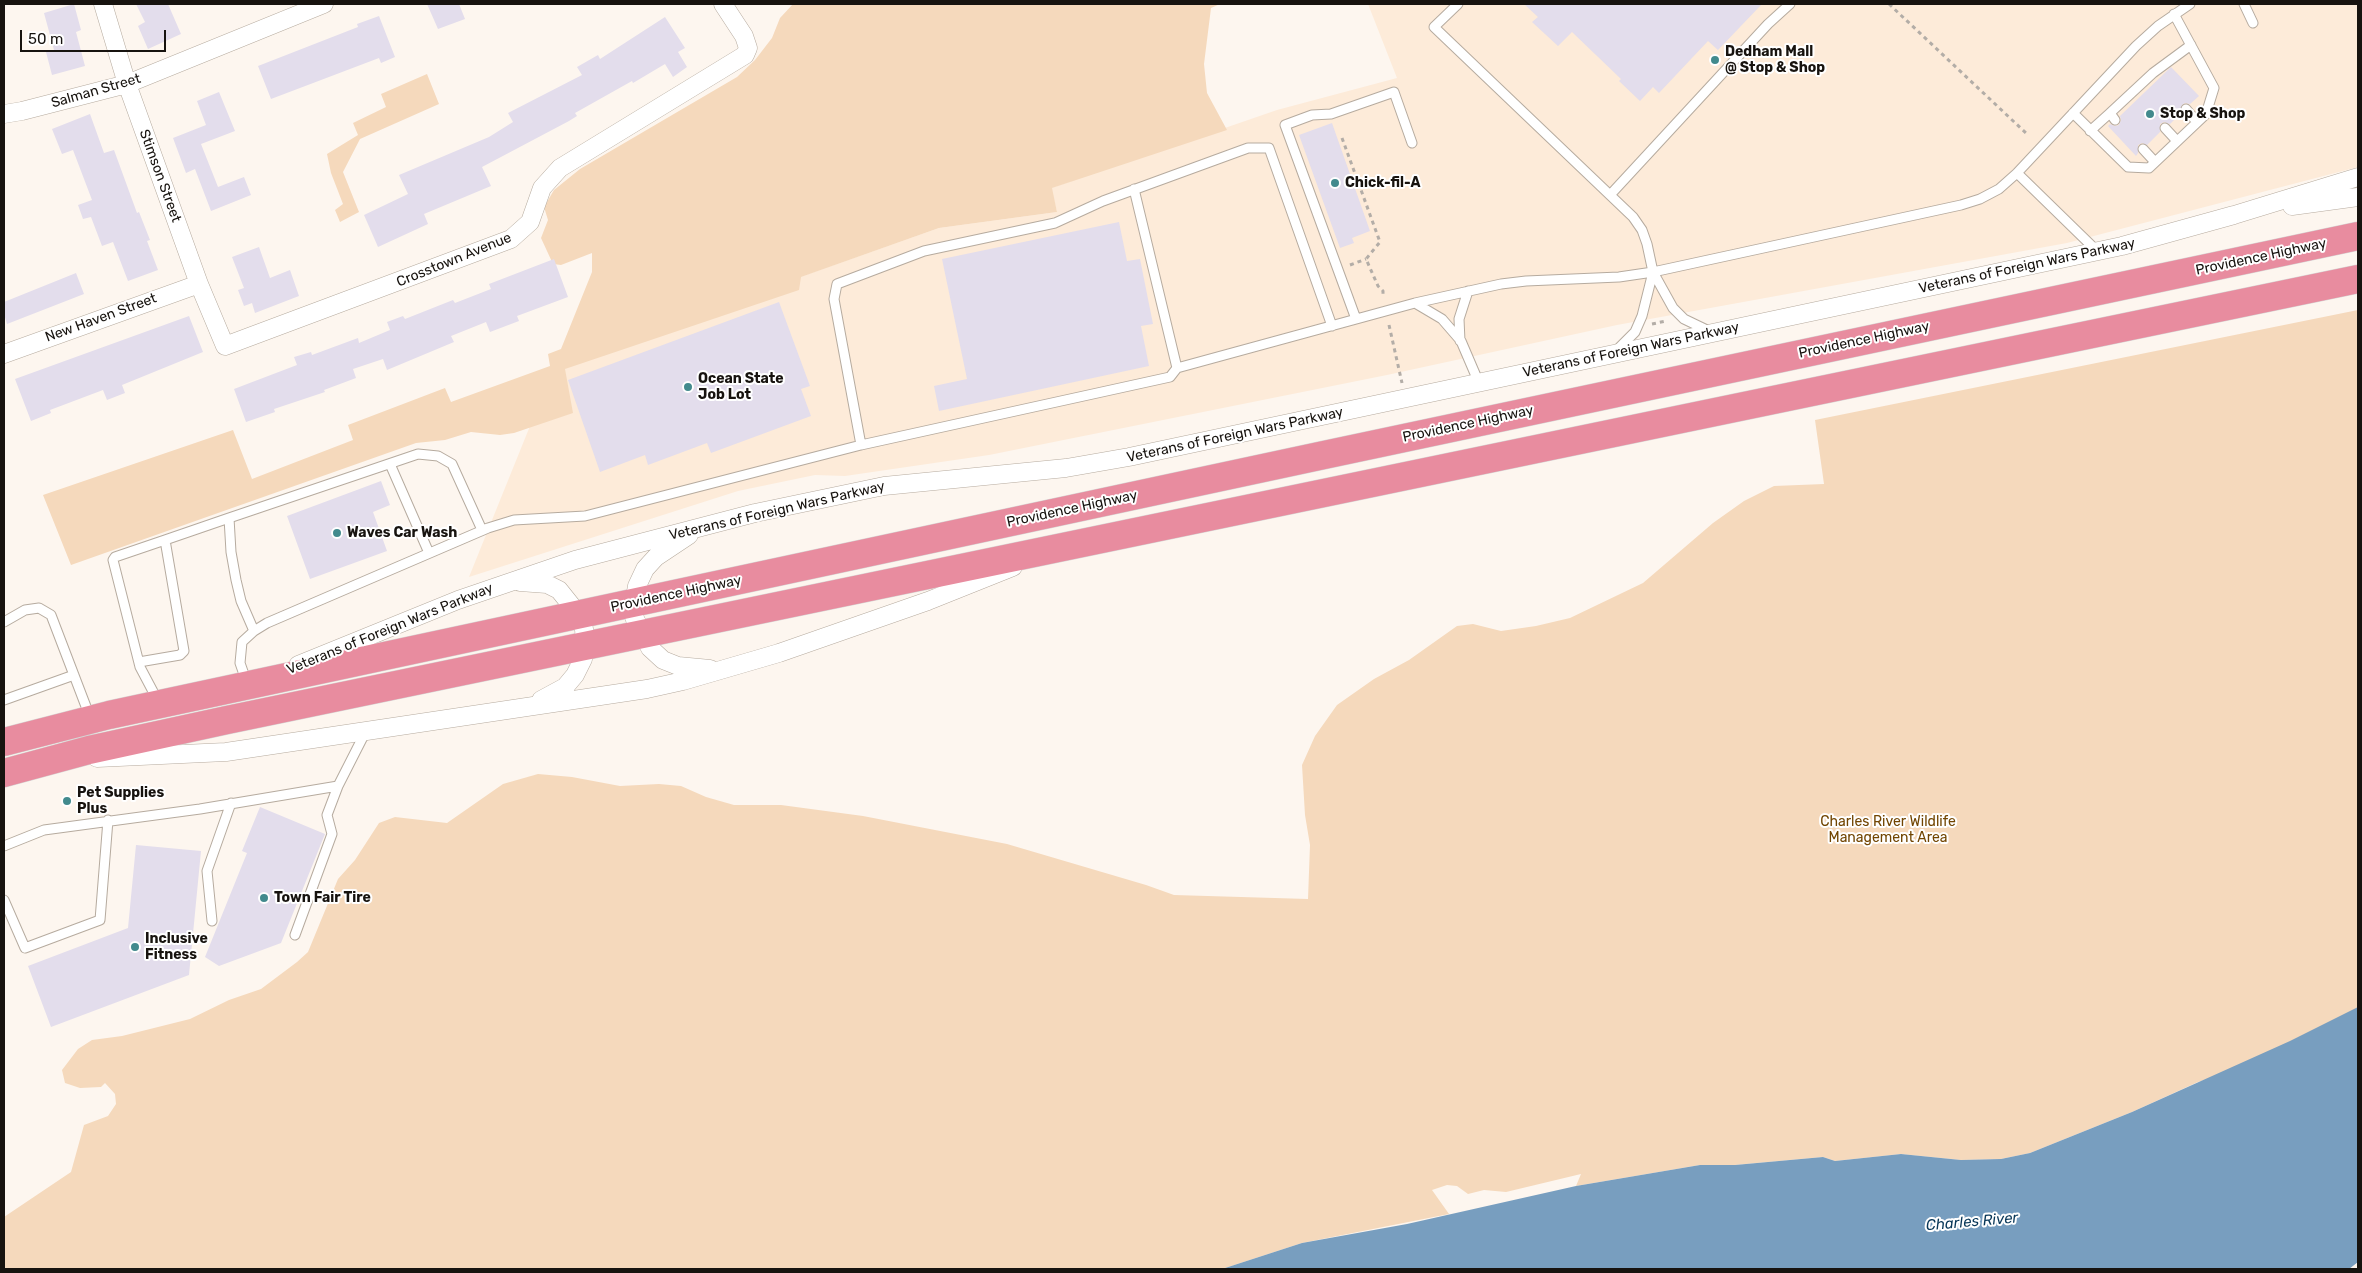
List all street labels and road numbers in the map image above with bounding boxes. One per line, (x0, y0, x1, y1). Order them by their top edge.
street label: Salman Street (49, 70, 143, 112)
street label: Stimson Street (135, 127, 185, 225)
street label: Crosstown Avenue (394, 229, 514, 291)
street label: Veterans of Foreign Wars Parkway (1917, 235, 2137, 297)
street label: Providence Highway (2194, 235, 2328, 279)
street label: New Haven Street (43, 290, 159, 346)
street label: Providence Highway (1797, 318, 1931, 362)
street label: Veterans of Foreign Wars Parkway (1521, 319, 1741, 381)
street label: Providence Highway (1401, 402, 1535, 446)
street label: Veterans of Foreign Wars Parkway (1125, 404, 1345, 466)
street label: Veterans of Foreign Wars Parkway (667, 478, 887, 544)
street label: Providence Highway (1005, 487, 1139, 531)
street label: Providence Highway (609, 572, 743, 616)
street label: Veterans of Foreign Wars Parkway (284, 580, 496, 678)

